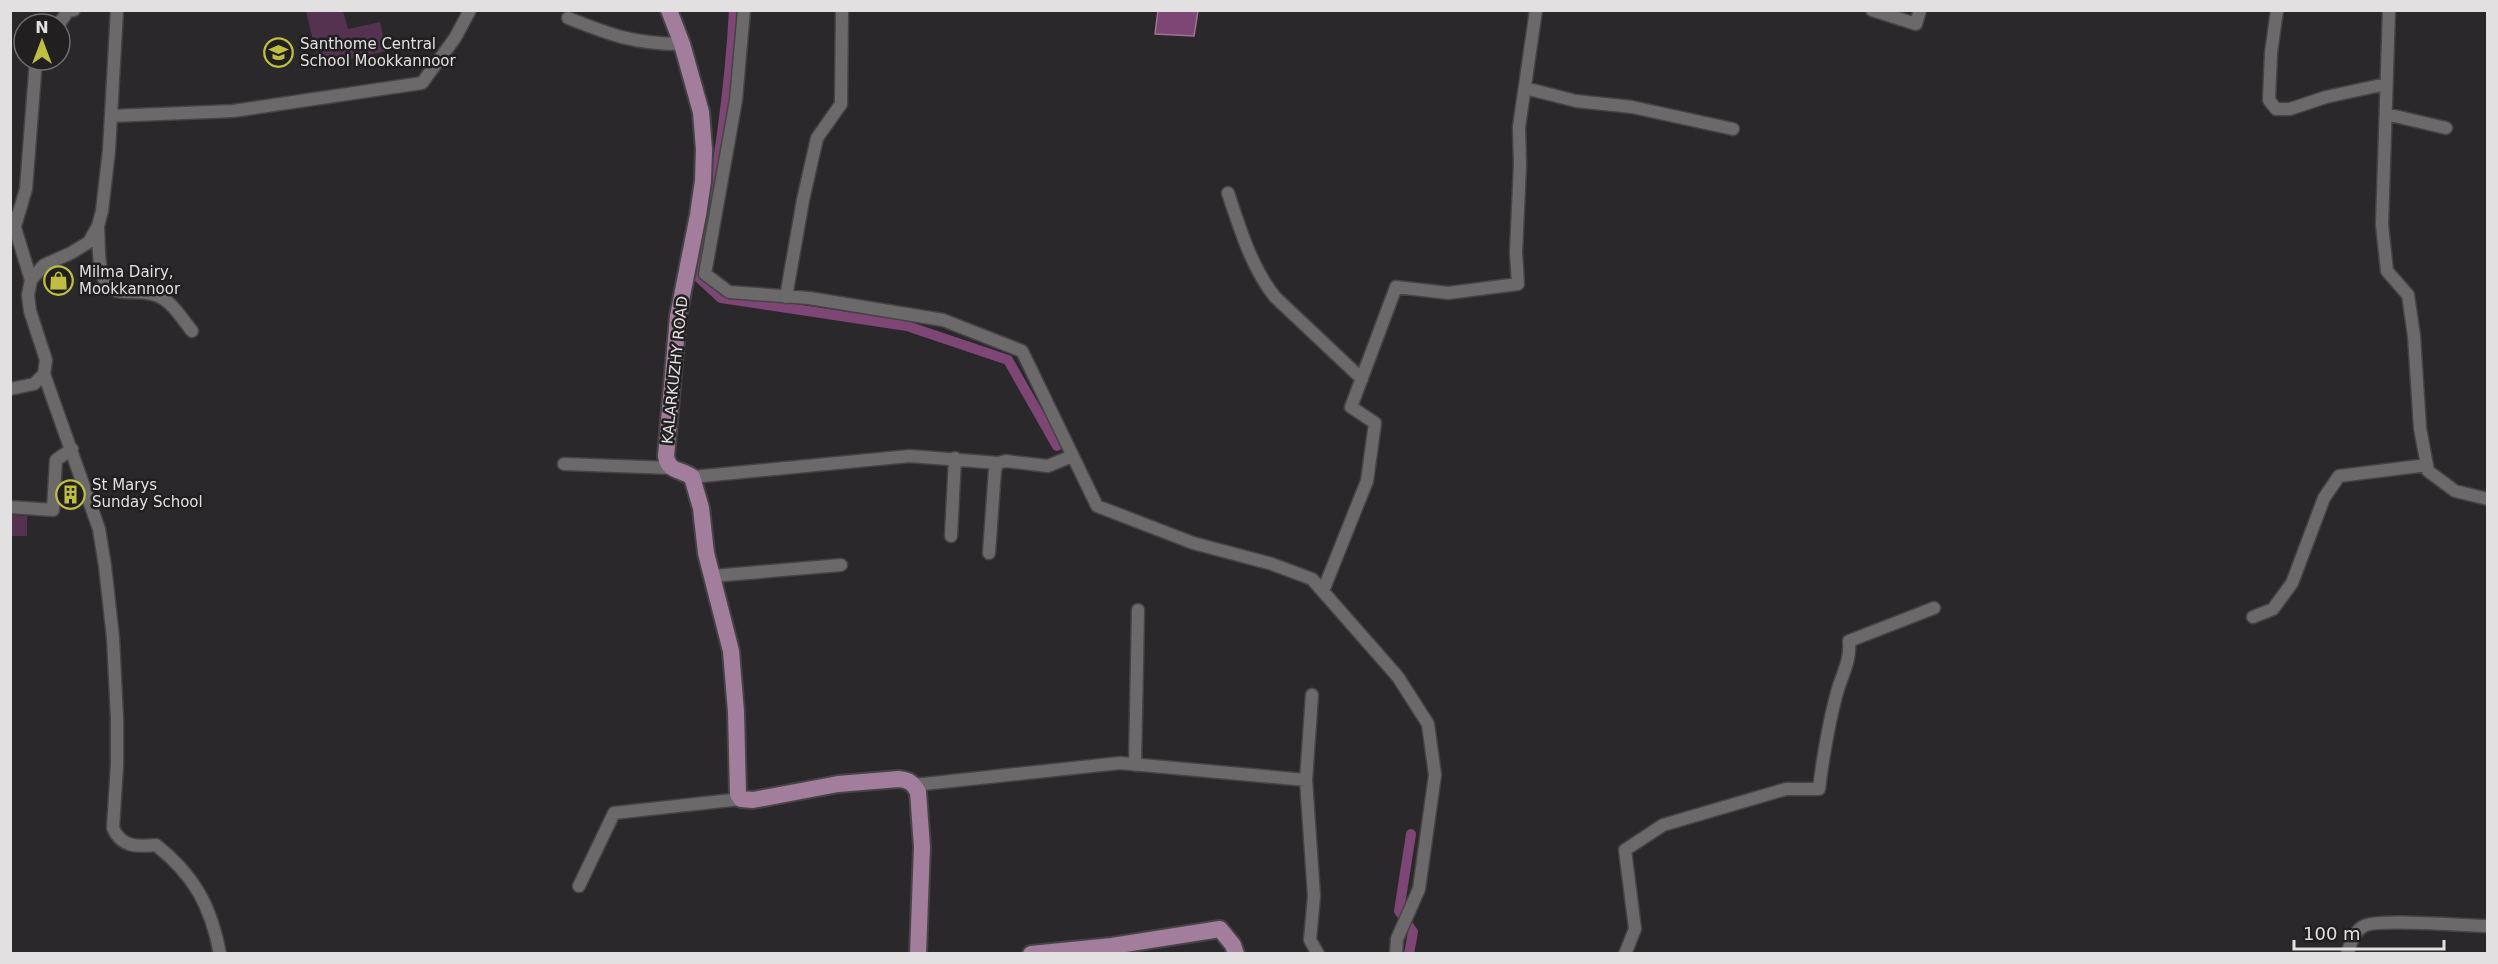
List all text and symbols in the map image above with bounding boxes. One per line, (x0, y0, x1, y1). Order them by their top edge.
north arrow (12, 12, 72, 72)
text: N (35, 18, 49, 37)
place label: Santhome Central School Mookkannoor (300, 35, 457, 70)
school or university icon: Santhome Central School Mookkannoor (263, 37, 295, 69)
place label: Milma Dairy, Mookkannoor (79, 263, 181, 298)
shop icon: Milma Dairy, Mookkannoor (42, 265, 74, 297)
street label: KALARKUZHY ROAD (658, 295, 692, 445)
place label: St Marys Sunday School (92, 476, 203, 511)
building icon: St Marys Sunday School (55, 478, 87, 510)
scale bar (2294, 913, 2444, 951)
text: 100 m (2303, 923, 2361, 944)

